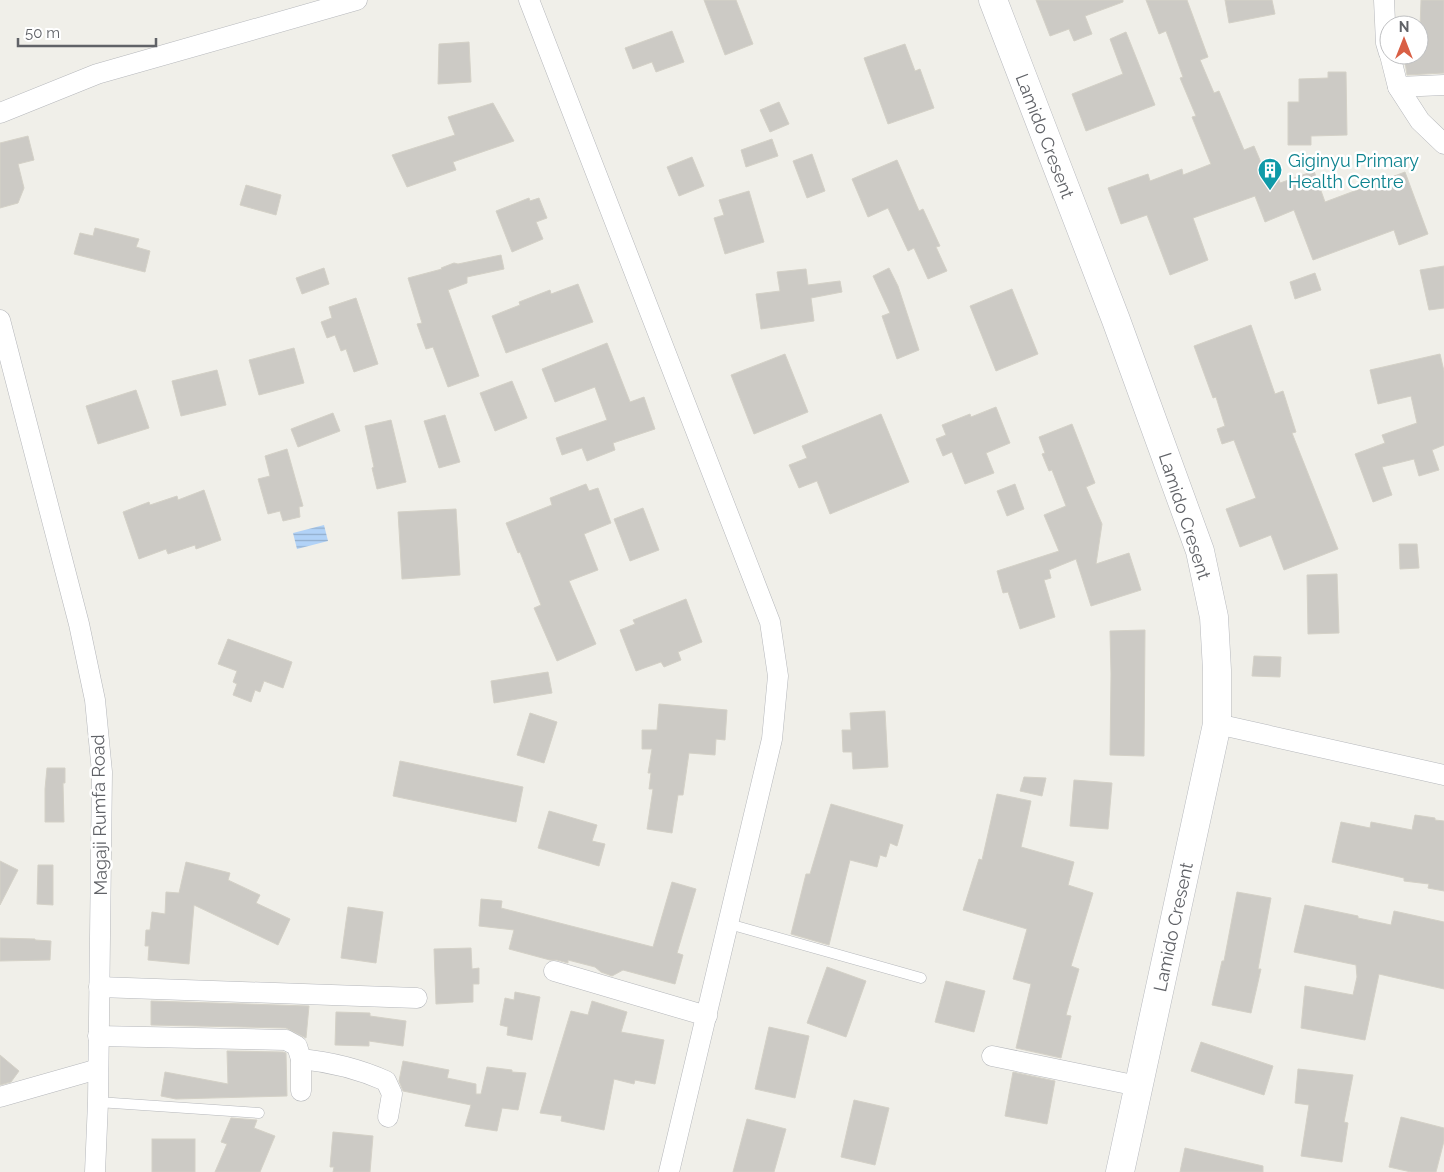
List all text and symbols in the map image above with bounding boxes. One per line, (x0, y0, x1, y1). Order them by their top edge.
scale bar (18, 15, 155, 47)
north arrow (1379, 15, 1429, 65)
text: N (1399, 19, 1409, 35)
text: 50 m (25, 24, 60, 42)
street label: Lamido Cresent (1012, 71, 1078, 201)
place label: Giginyu Primary Health Centre (1288, 150, 1419, 192)
building icon: Giginyu Primary Health Centre (1257, 157, 1283, 191)
street label: Lamido Cresent (1155, 450, 1215, 582)
street label: Magaji Rumfa Road (87, 734, 111, 896)
street label: Lamido Cresent (1149, 860, 1197, 994)

